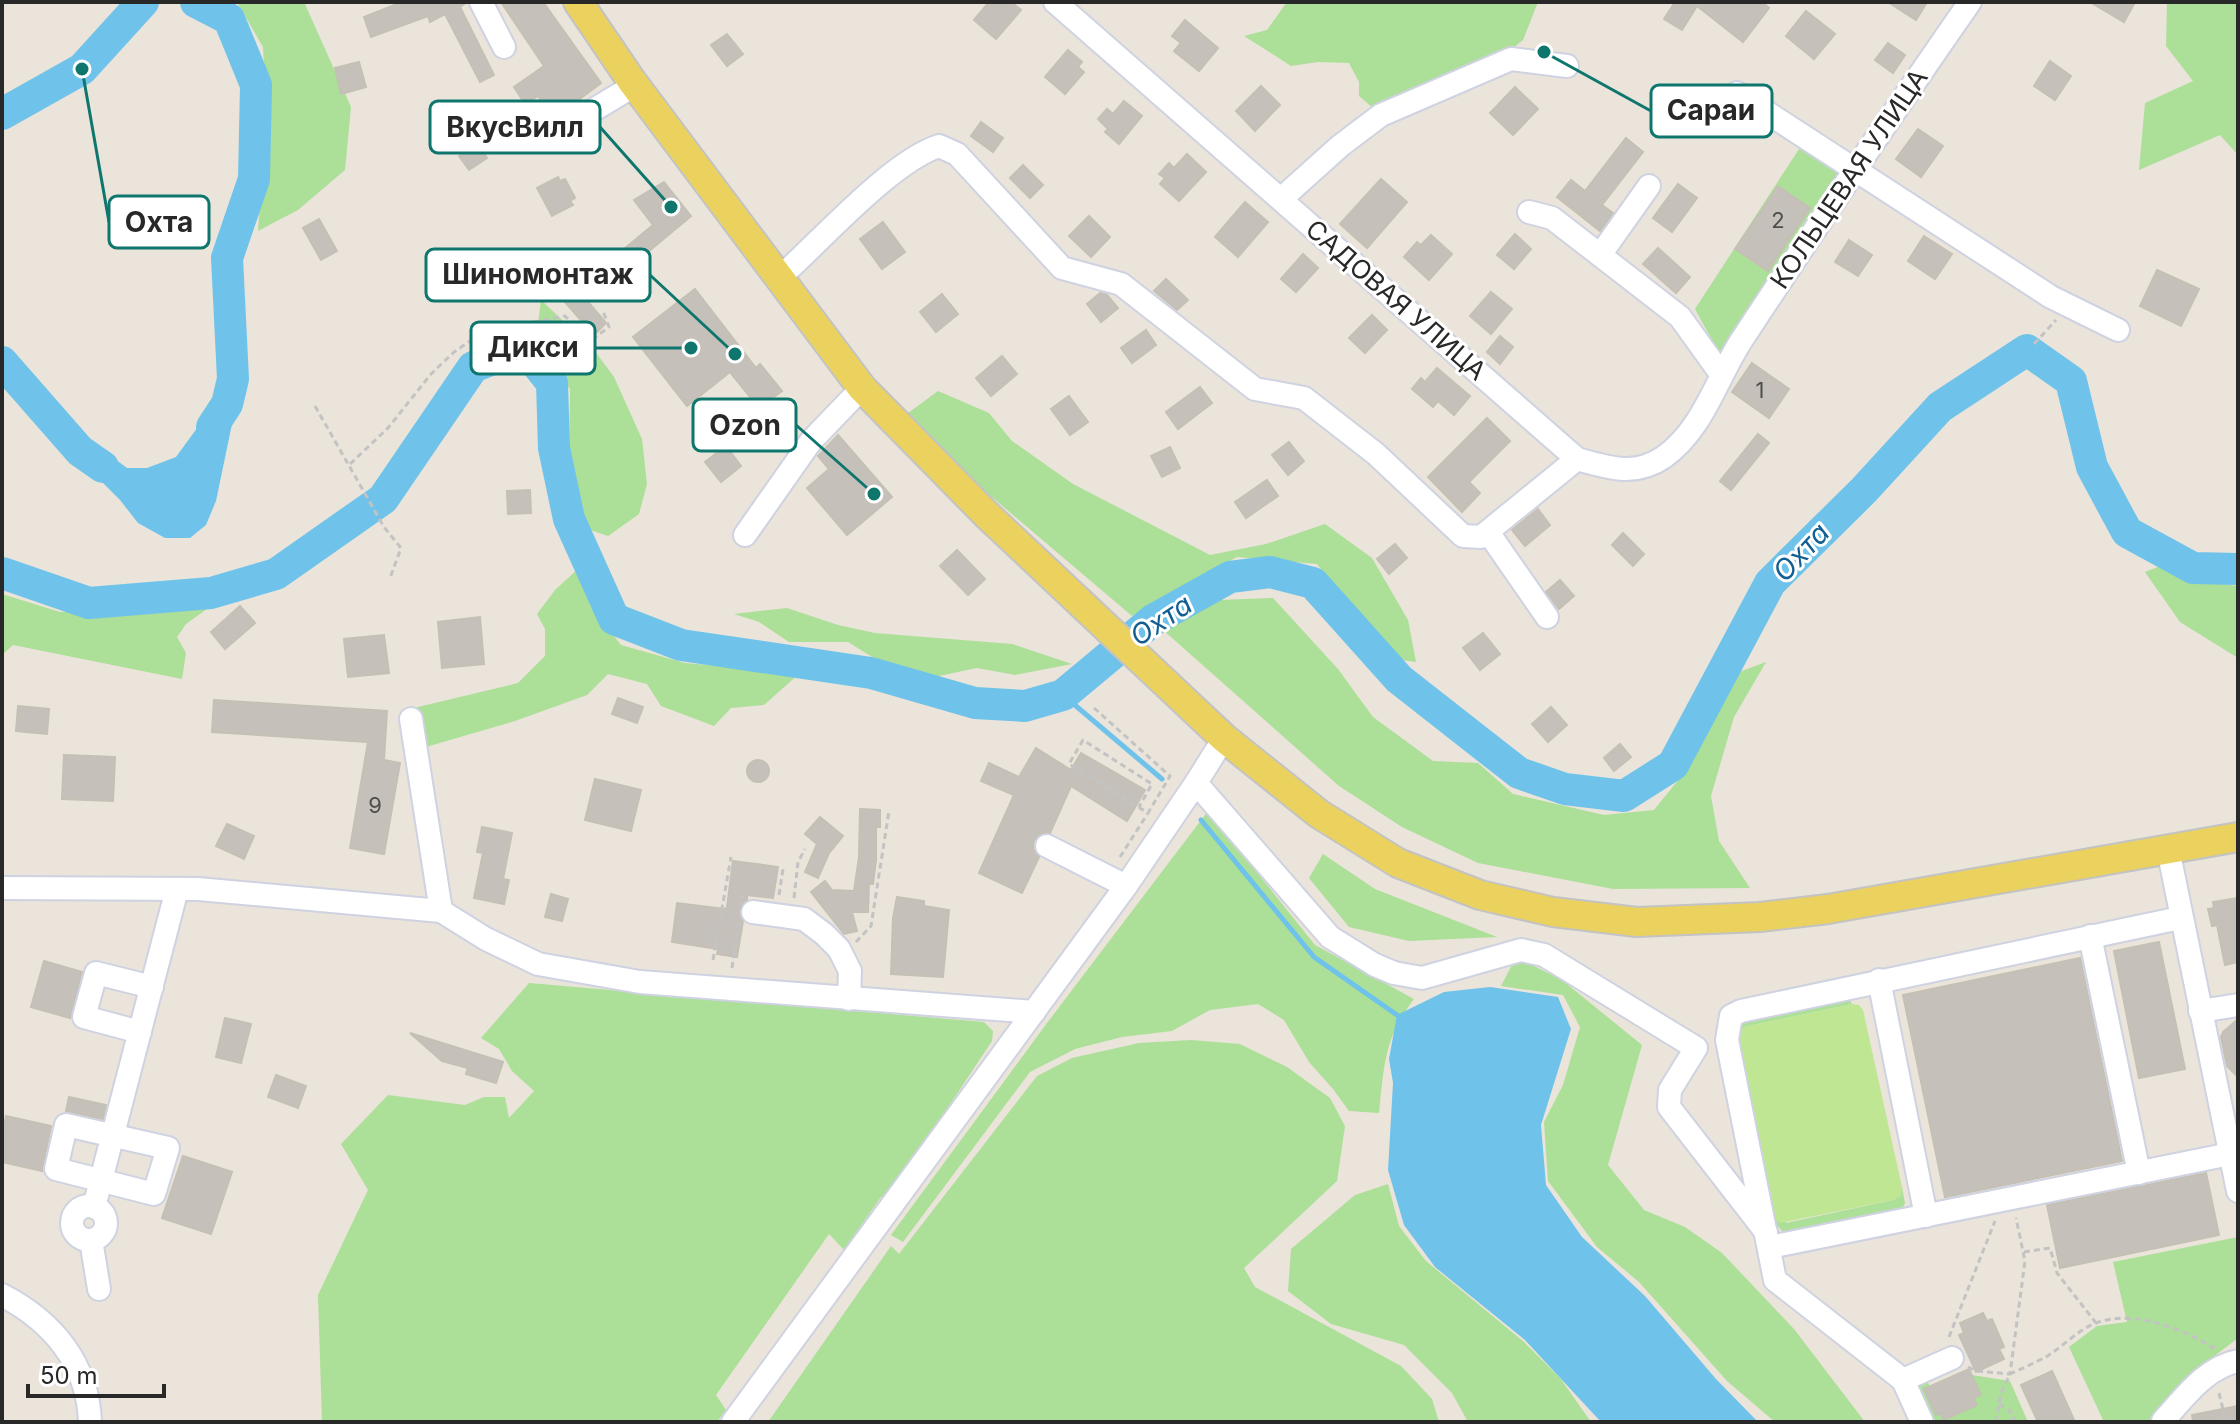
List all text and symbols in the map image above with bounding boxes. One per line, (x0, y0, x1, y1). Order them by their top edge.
street label: КОЛЬЦЕВАЯ УЛИЦА (1764, 63, 1934, 294)
callout: Сараи (1651, 85, 1772, 137)
text: Сараи (1667, 93, 1755, 127)
callout: ВкусВилл (430, 101, 600, 153)
text: ВкусВилл (446, 110, 584, 144)
callout: Охта (109, 196, 209, 248)
text: Охта (125, 205, 193, 239)
house number: 2 (1771, 207, 1785, 233)
street label: САДОВАЯ УЛИЦА (1300, 213, 1493, 386)
callout: Шиномонтаж (426, 249, 650, 301)
text: Шиномонтаж (442, 257, 634, 291)
callout: Дикси (471, 322, 595, 374)
text: Дикси (487, 330, 579, 364)
house number: 1 (1756, 377, 1764, 403)
callout: Ozon (693, 399, 796, 451)
text: Ozon (709, 408, 781, 442)
water label: Охта (1766, 516, 1836, 588)
water label: Охта (1124, 587, 1198, 653)
house number: 9 (368, 792, 382, 818)
scale bar (28, 1348, 164, 1398)
text: 50 m (40, 1361, 98, 1390)

